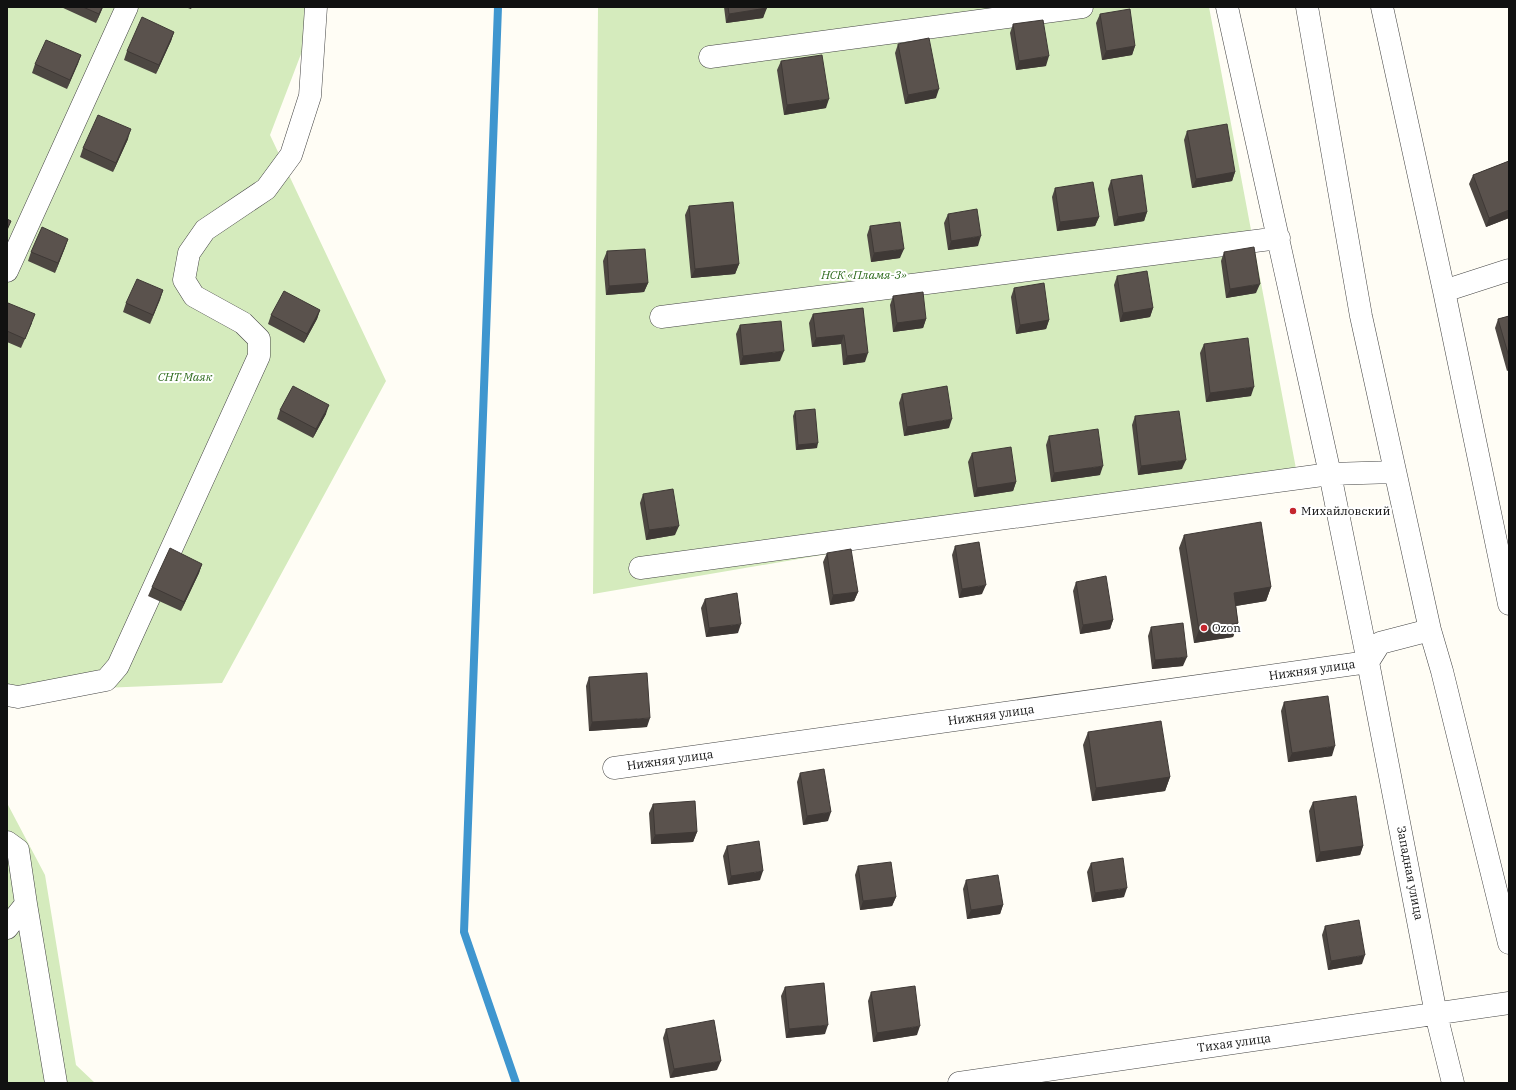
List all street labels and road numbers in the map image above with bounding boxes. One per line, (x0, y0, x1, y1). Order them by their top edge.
street label: Нижняя улица (1268, 656, 1357, 683)
street label: Нижняя улица (947, 701, 1036, 728)
street label: Нижняя улица (626, 746, 715, 773)
street label: Западная улица (1394, 825, 1427, 922)
street label: Тихая улица (1196, 1030, 1272, 1055)

